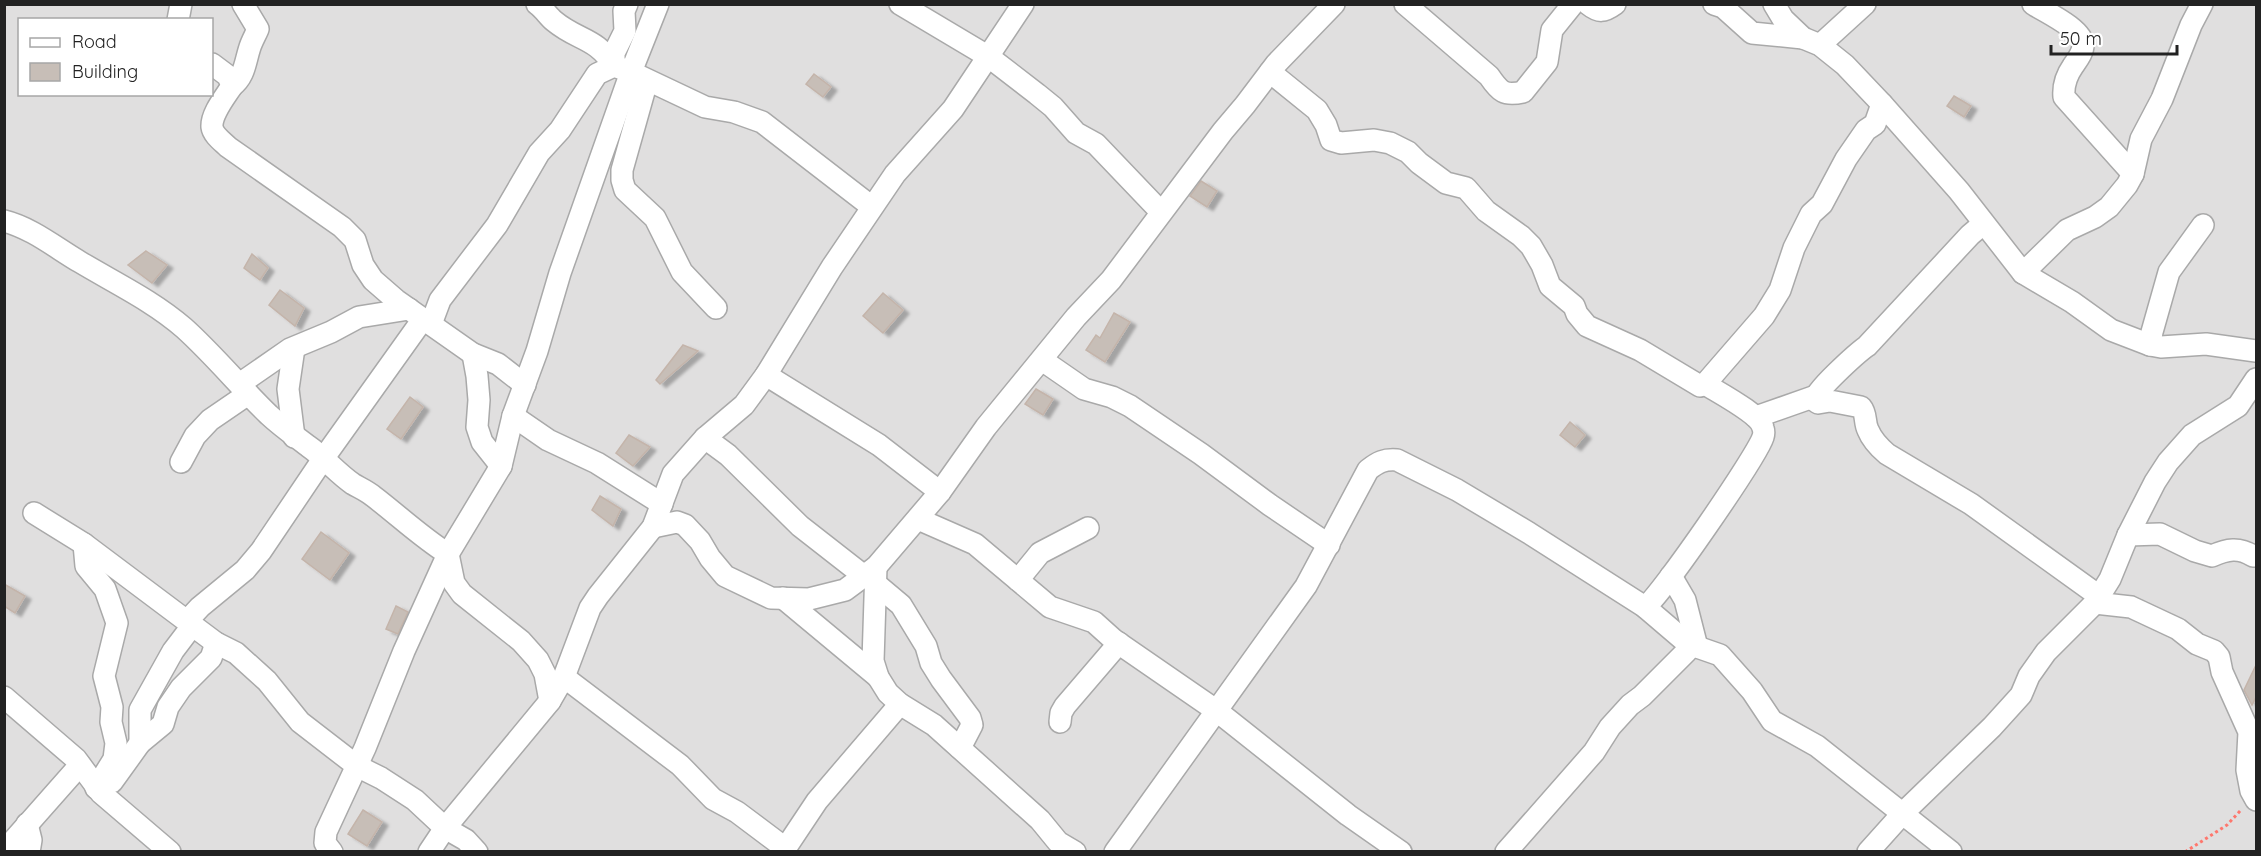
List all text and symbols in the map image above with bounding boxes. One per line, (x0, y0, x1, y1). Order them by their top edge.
legend (18, 18, 213, 96)
scale bar (2051, 18, 2177, 56)
text: 50 m (2060, 27, 2102, 50)
text: Road (72, 30, 117, 53)
text: Building (72, 60, 138, 83)

